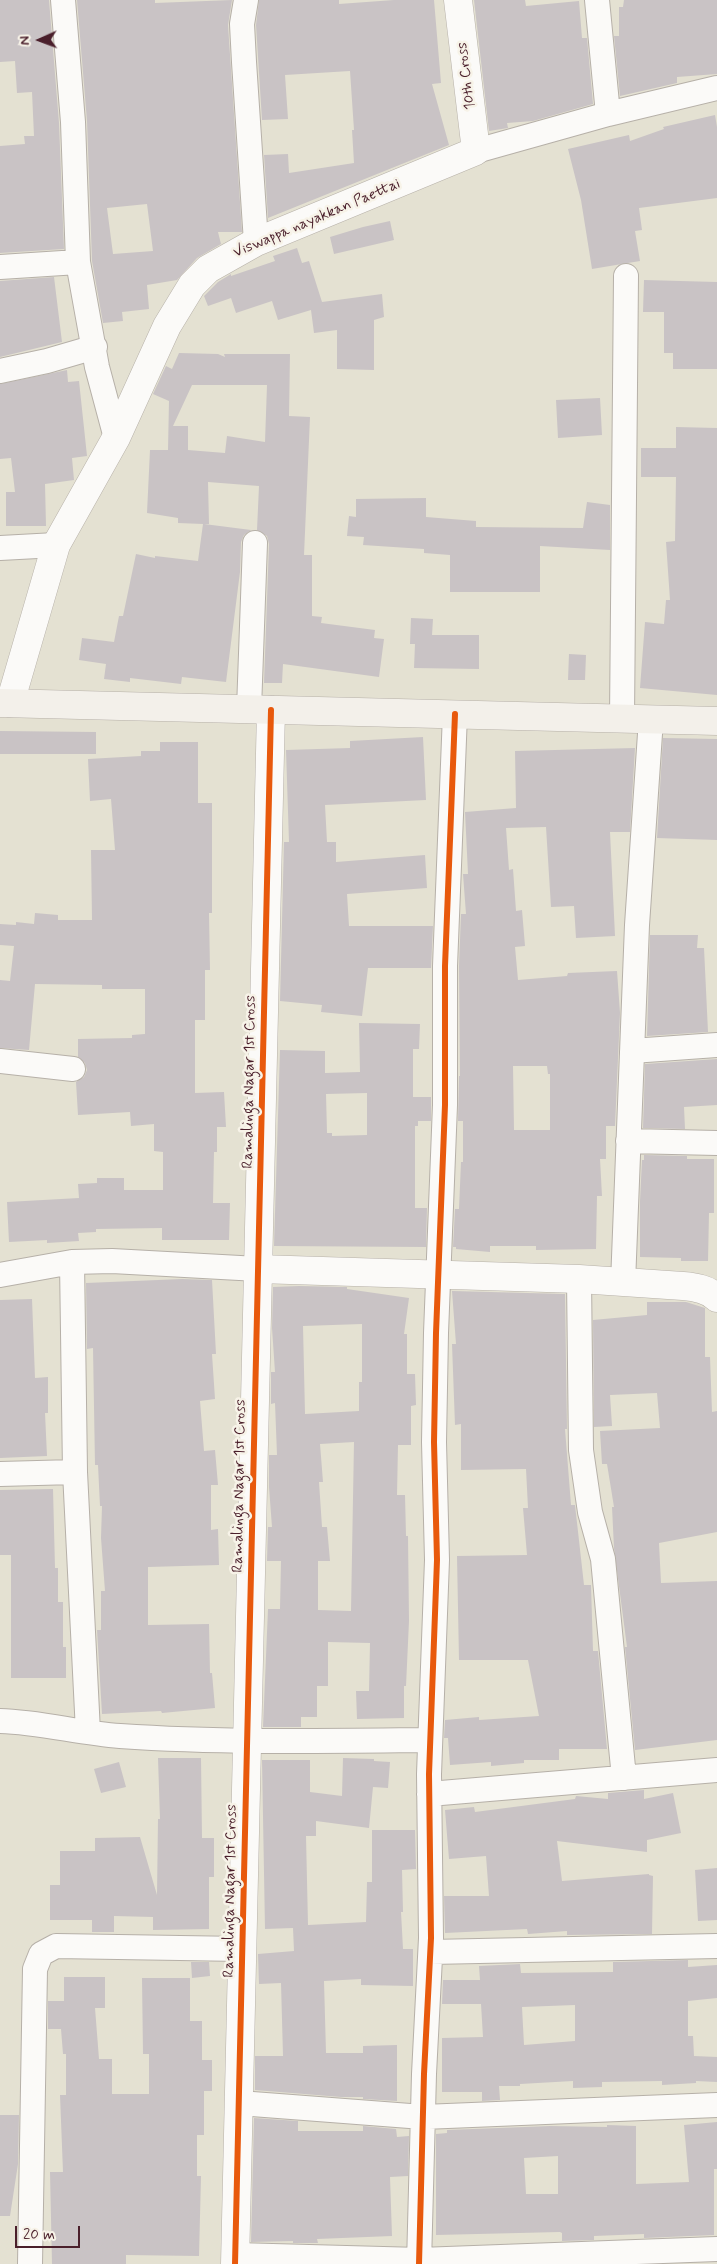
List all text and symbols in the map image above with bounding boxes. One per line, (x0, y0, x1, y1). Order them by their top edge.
north arrow (15, 15, 65, 65)
text: N (16, 36, 34, 46)
street label: 10th Cross (454, 41, 480, 111)
street label: Viswappa nayakkan Paettai (231, 176, 403, 262)
street label: Ramalinga Nagar 1st Cross (239, 995, 261, 1169)
street label: Ramalinga Nagar 1st Cross (229, 1399, 251, 1573)
street label: Ramalinga Nagar 1st Cross (220, 1804, 242, 1978)
scale bar (18, 2216, 82, 2248)
text: 20 m (23, 2225, 55, 2245)

